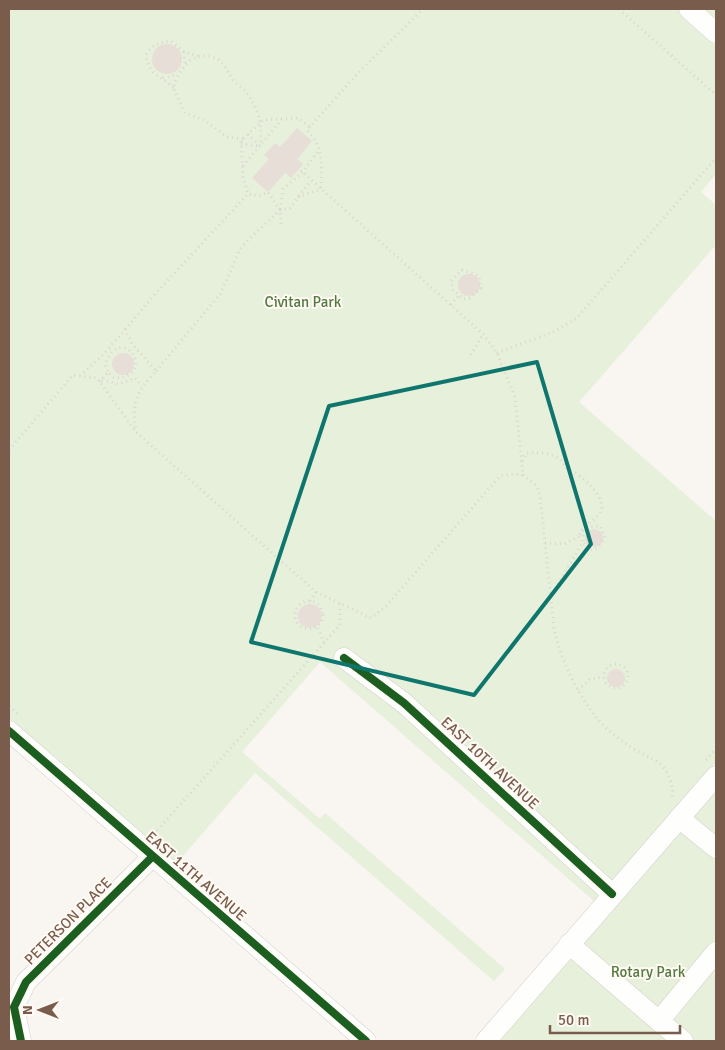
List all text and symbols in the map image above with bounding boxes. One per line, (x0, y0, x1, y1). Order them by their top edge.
park label: Civitan Park (265, 293, 342, 311)
street label: EAST 10TH AVENUE (437, 713, 543, 813)
street label: EAST 11TH AVENUE (142, 827, 250, 925)
street label: PETERSON PLACE (21, 874, 115, 968)
park label: Rotary Park (611, 963, 686, 981)
north arrow (15, 985, 65, 1035)
scale bar (550, 1002, 680, 1034)
text: N (19, 1005, 36, 1015)
text: 50 m (558, 1011, 589, 1029)

